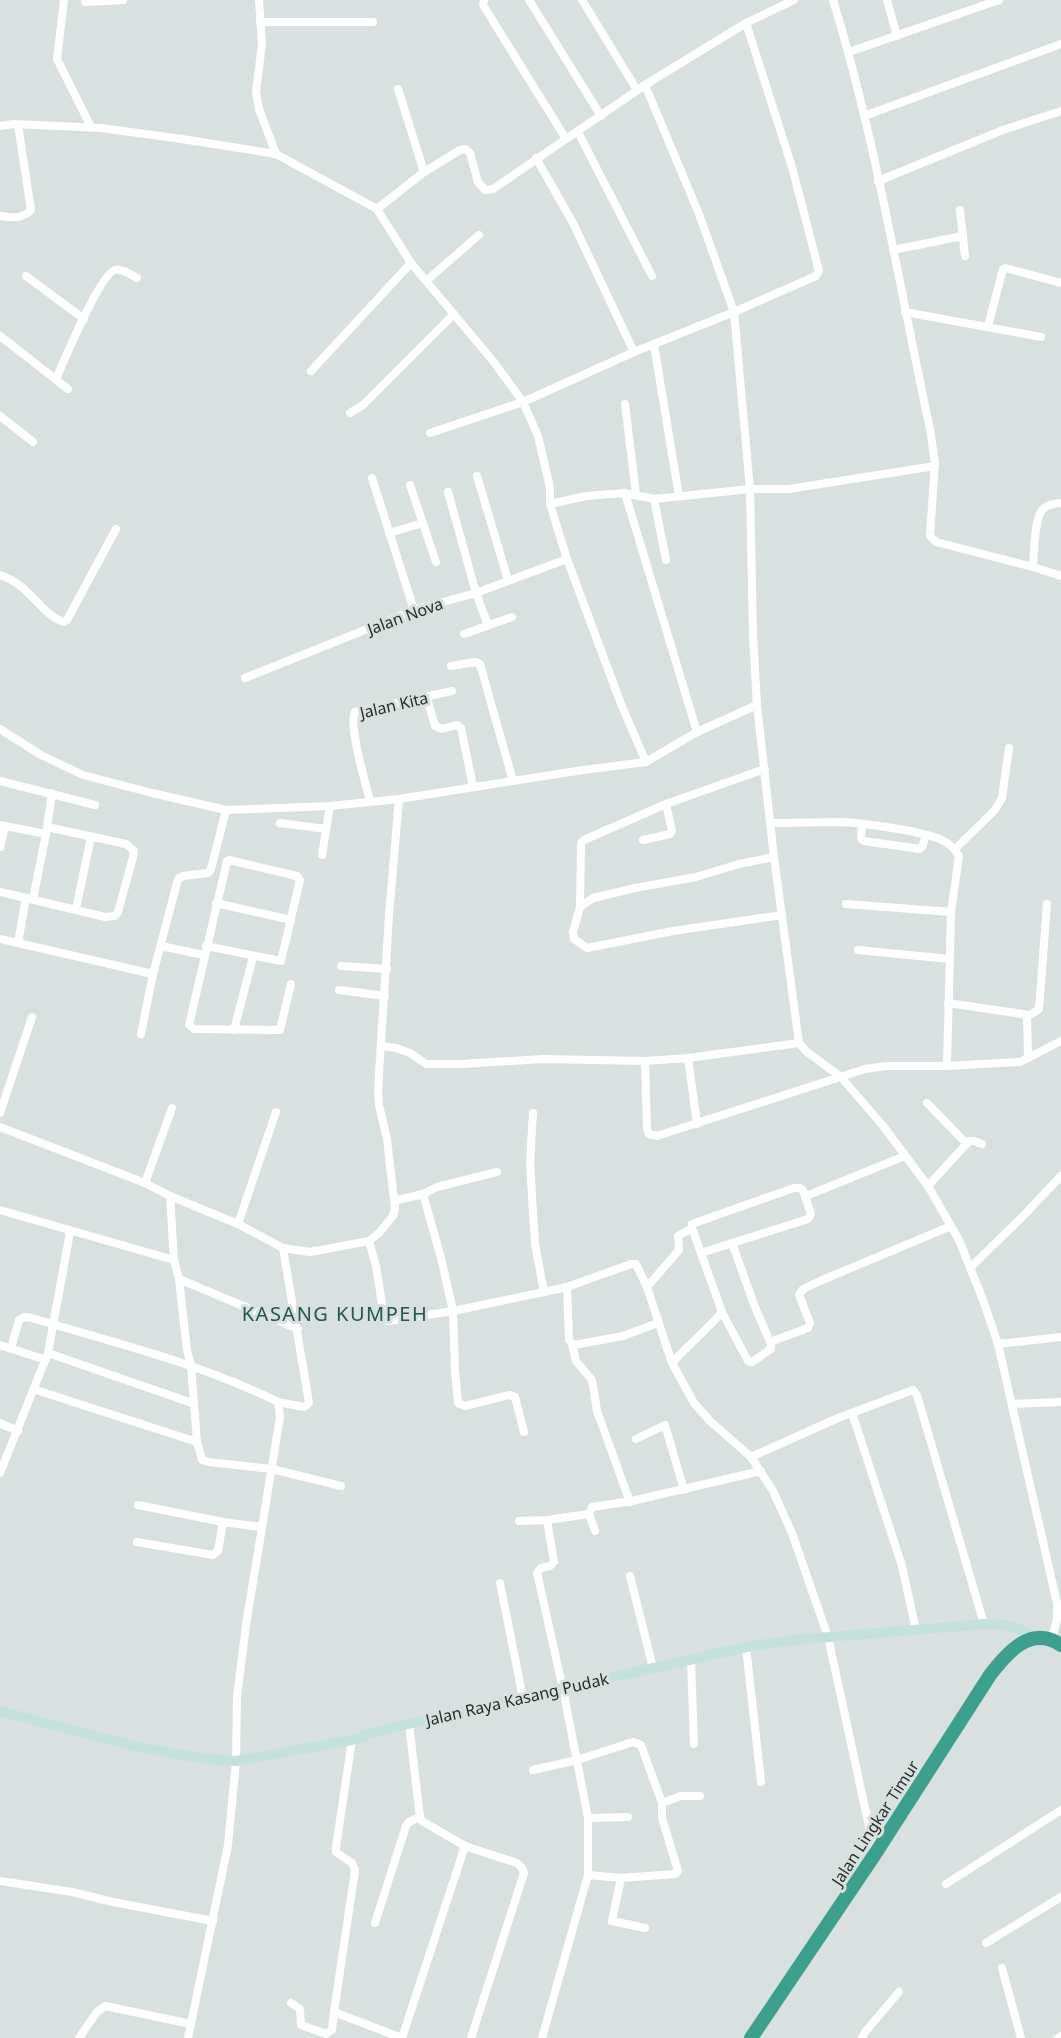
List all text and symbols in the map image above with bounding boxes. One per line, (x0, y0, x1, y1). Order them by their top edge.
street label: Jalan Nova (362, 592, 446, 641)
street label: Jalan Kita (356, 686, 430, 724)
district label: KASANG KUMPEH (242, 1300, 428, 1327)
street label: Jalan Raya Kasang Pudak (421, 1667, 611, 1731)
street label: Jalan Lingkar Timur (825, 1756, 924, 1892)

